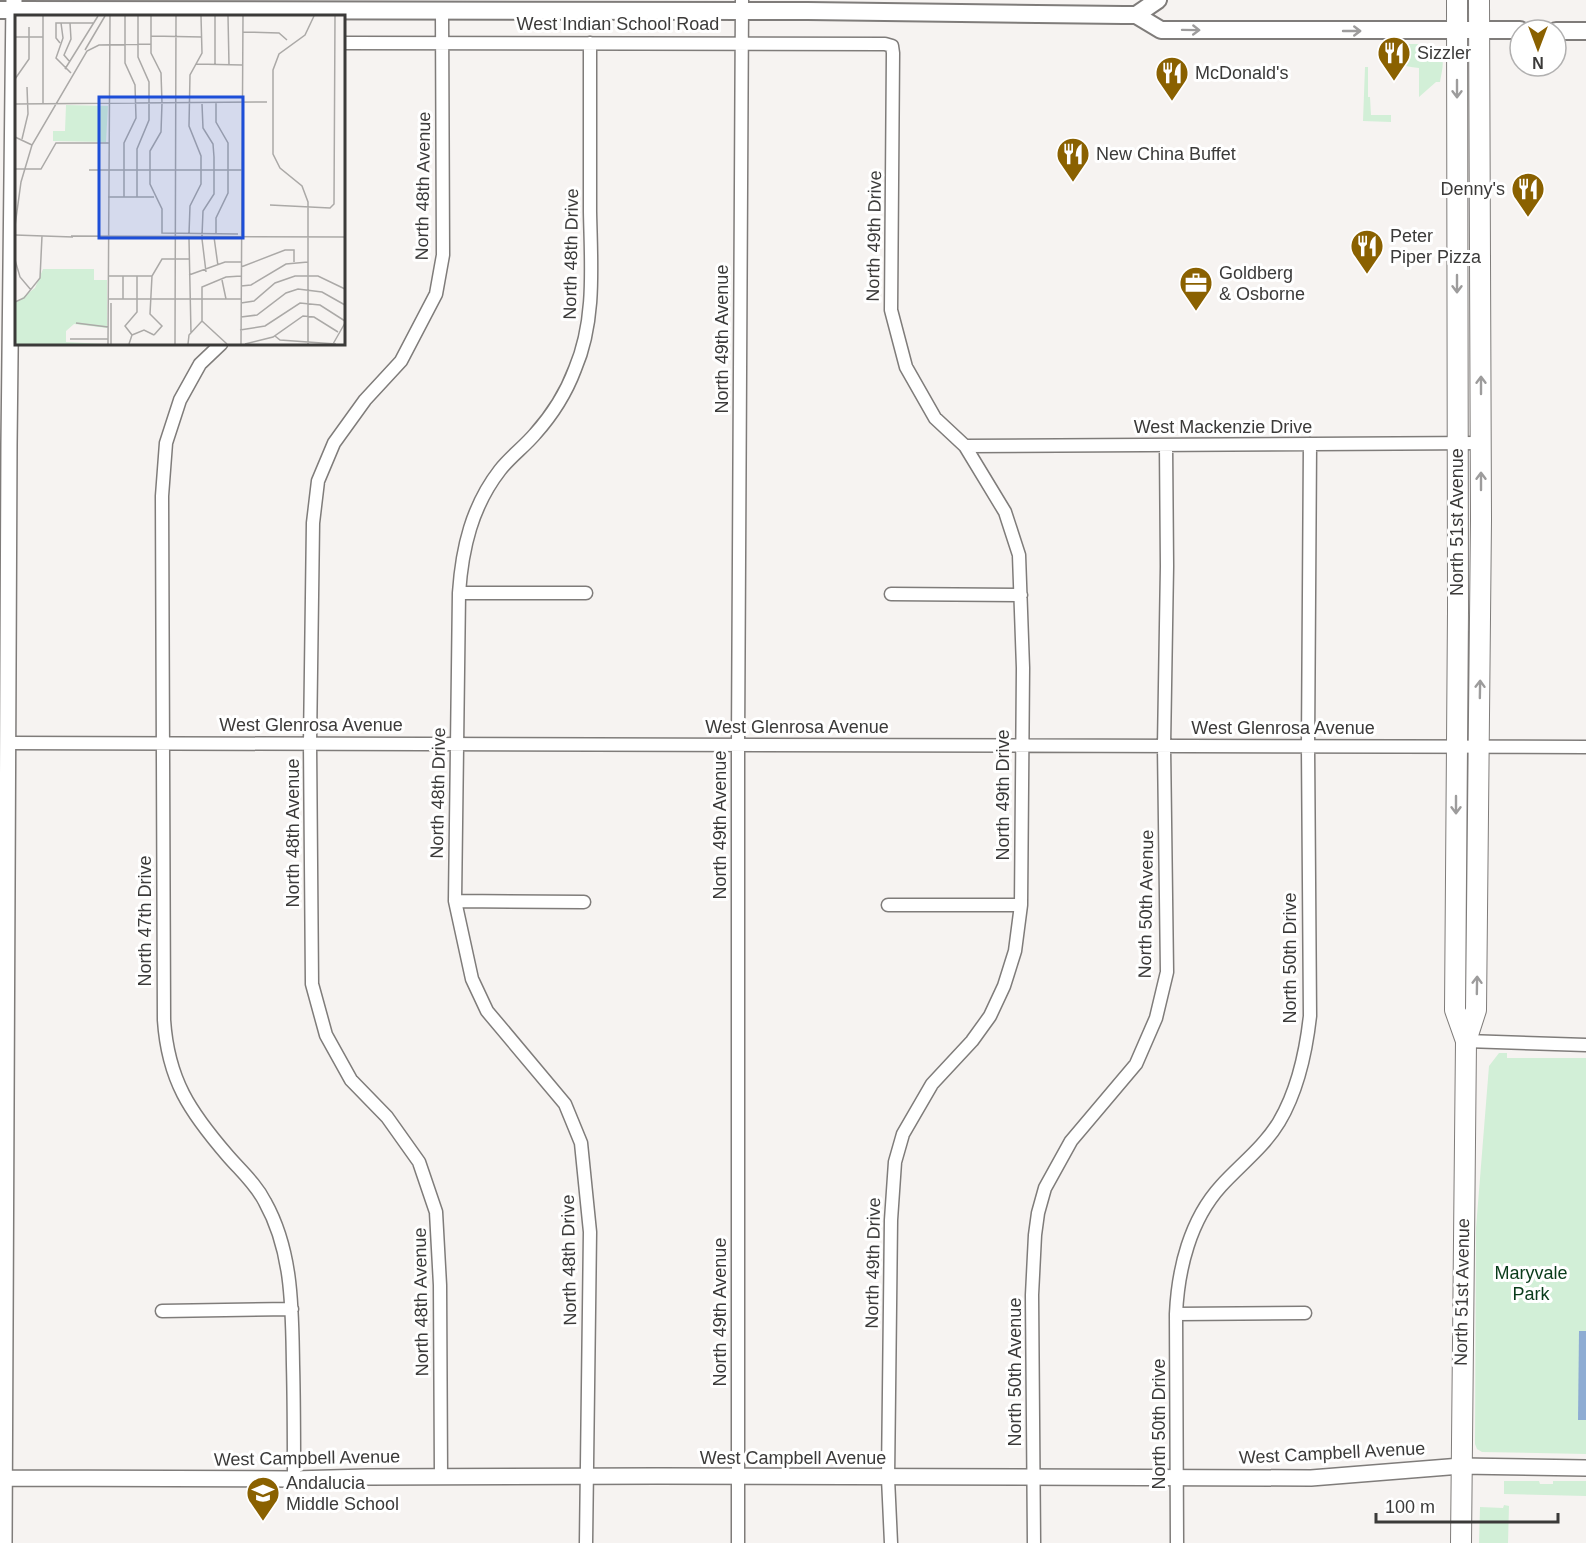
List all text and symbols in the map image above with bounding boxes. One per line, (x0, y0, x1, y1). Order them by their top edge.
street label: West Indian School Road (517, 14, 719, 34)
inset map (15, 15, 345, 345)
north arrow (1508, 18, 1568, 78)
one-way arrow (1180, 24, 1200, 36)
one-way arrow (1342, 25, 1362, 37)
restaurant icon: Sizzler (1376, 35, 1412, 82)
place label: Sizzler (1417, 43, 1471, 63)
text: N (1532, 54, 1544, 71)
restaurant icon: McDonald's (1154, 55, 1190, 102)
place label: McDonald's (1195, 63, 1288, 83)
one-way arrow (1452, 79, 1463, 99)
street label: North 48th Avenue (412, 111, 434, 261)
restaurant icon: New China Buffet (1055, 136, 1091, 183)
place label: New China Buffet (1096, 144, 1236, 164)
street label: North 49th Drive (863, 170, 885, 302)
restaurant icon: Denny's (1510, 171, 1546, 218)
place label: Denny's (1441, 179, 1505, 199)
street label: North 48th Drive (560, 188, 582, 320)
place label: Peter Piper Pizza (1390, 226, 1482, 267)
restaurant icon: Peter Piper Pizza (1349, 228, 1385, 275)
place label: Goldberg & Osborne (1219, 263, 1305, 304)
street label: North 49th Avenue (712, 265, 732, 413)
office icon: Goldberg & Osborne (1178, 265, 1214, 312)
one-way arrow (1451, 274, 1463, 294)
one-way arrow (1475, 375, 1487, 395)
street label: West Mackenzie Drive (1134, 417, 1312, 437)
street label: North 51st Avenue (1447, 448, 1467, 596)
one-way arrow (1475, 472, 1487, 492)
one-way arrow (1474, 679, 1486, 699)
street label: West Glenrosa Avenue (219, 715, 403, 735)
street label: West Glenrosa Avenue (705, 717, 889, 737)
street label: West Glenrosa Avenue (1191, 718, 1375, 738)
street label: North 48th Drive (427, 727, 449, 859)
street label: North 49th Drive (993, 729, 1013, 861)
street label: North 49th Avenue (710, 751, 730, 899)
street label: North 48th Avenue (283, 759, 303, 907)
one-way arrow (1450, 795, 1462, 815)
street label: North 50th Avenue (1135, 829, 1157, 979)
street label: North 47th Drive (135, 855, 155, 987)
street label: North 50th Drive (1280, 892, 1300, 1024)
one-way arrow (1471, 975, 1483, 995)
street label: North 48th Drive (558, 1194, 580, 1326)
street label: North 49th Drive (862, 1197, 884, 1329)
street label: North 51st Avenue (1451, 1218, 1473, 1366)
street label: North 48th Avenue (410, 1227, 432, 1377)
street label: North 49th Avenue (710, 1238, 730, 1386)
park label: Maryvale Park (1494, 1263, 1568, 1304)
street label: North 50th Avenue (1005, 1298, 1025, 1446)
street label: North 50th Drive (1149, 1358, 1169, 1490)
street label: West Campbell Avenue (1238, 1438, 1426, 1468)
street label: West Campbell Avenue (214, 1446, 400, 1470)
street label: West Campbell Avenue (700, 1448, 886, 1468)
place label: Andalucia Middle School (286, 1473, 399, 1514)
school or university icon: Andalucia Middle School (245, 1475, 281, 1522)
scale bar (1376, 1486, 1558, 1524)
text: 100 m (1385, 1497, 1435, 1517)

